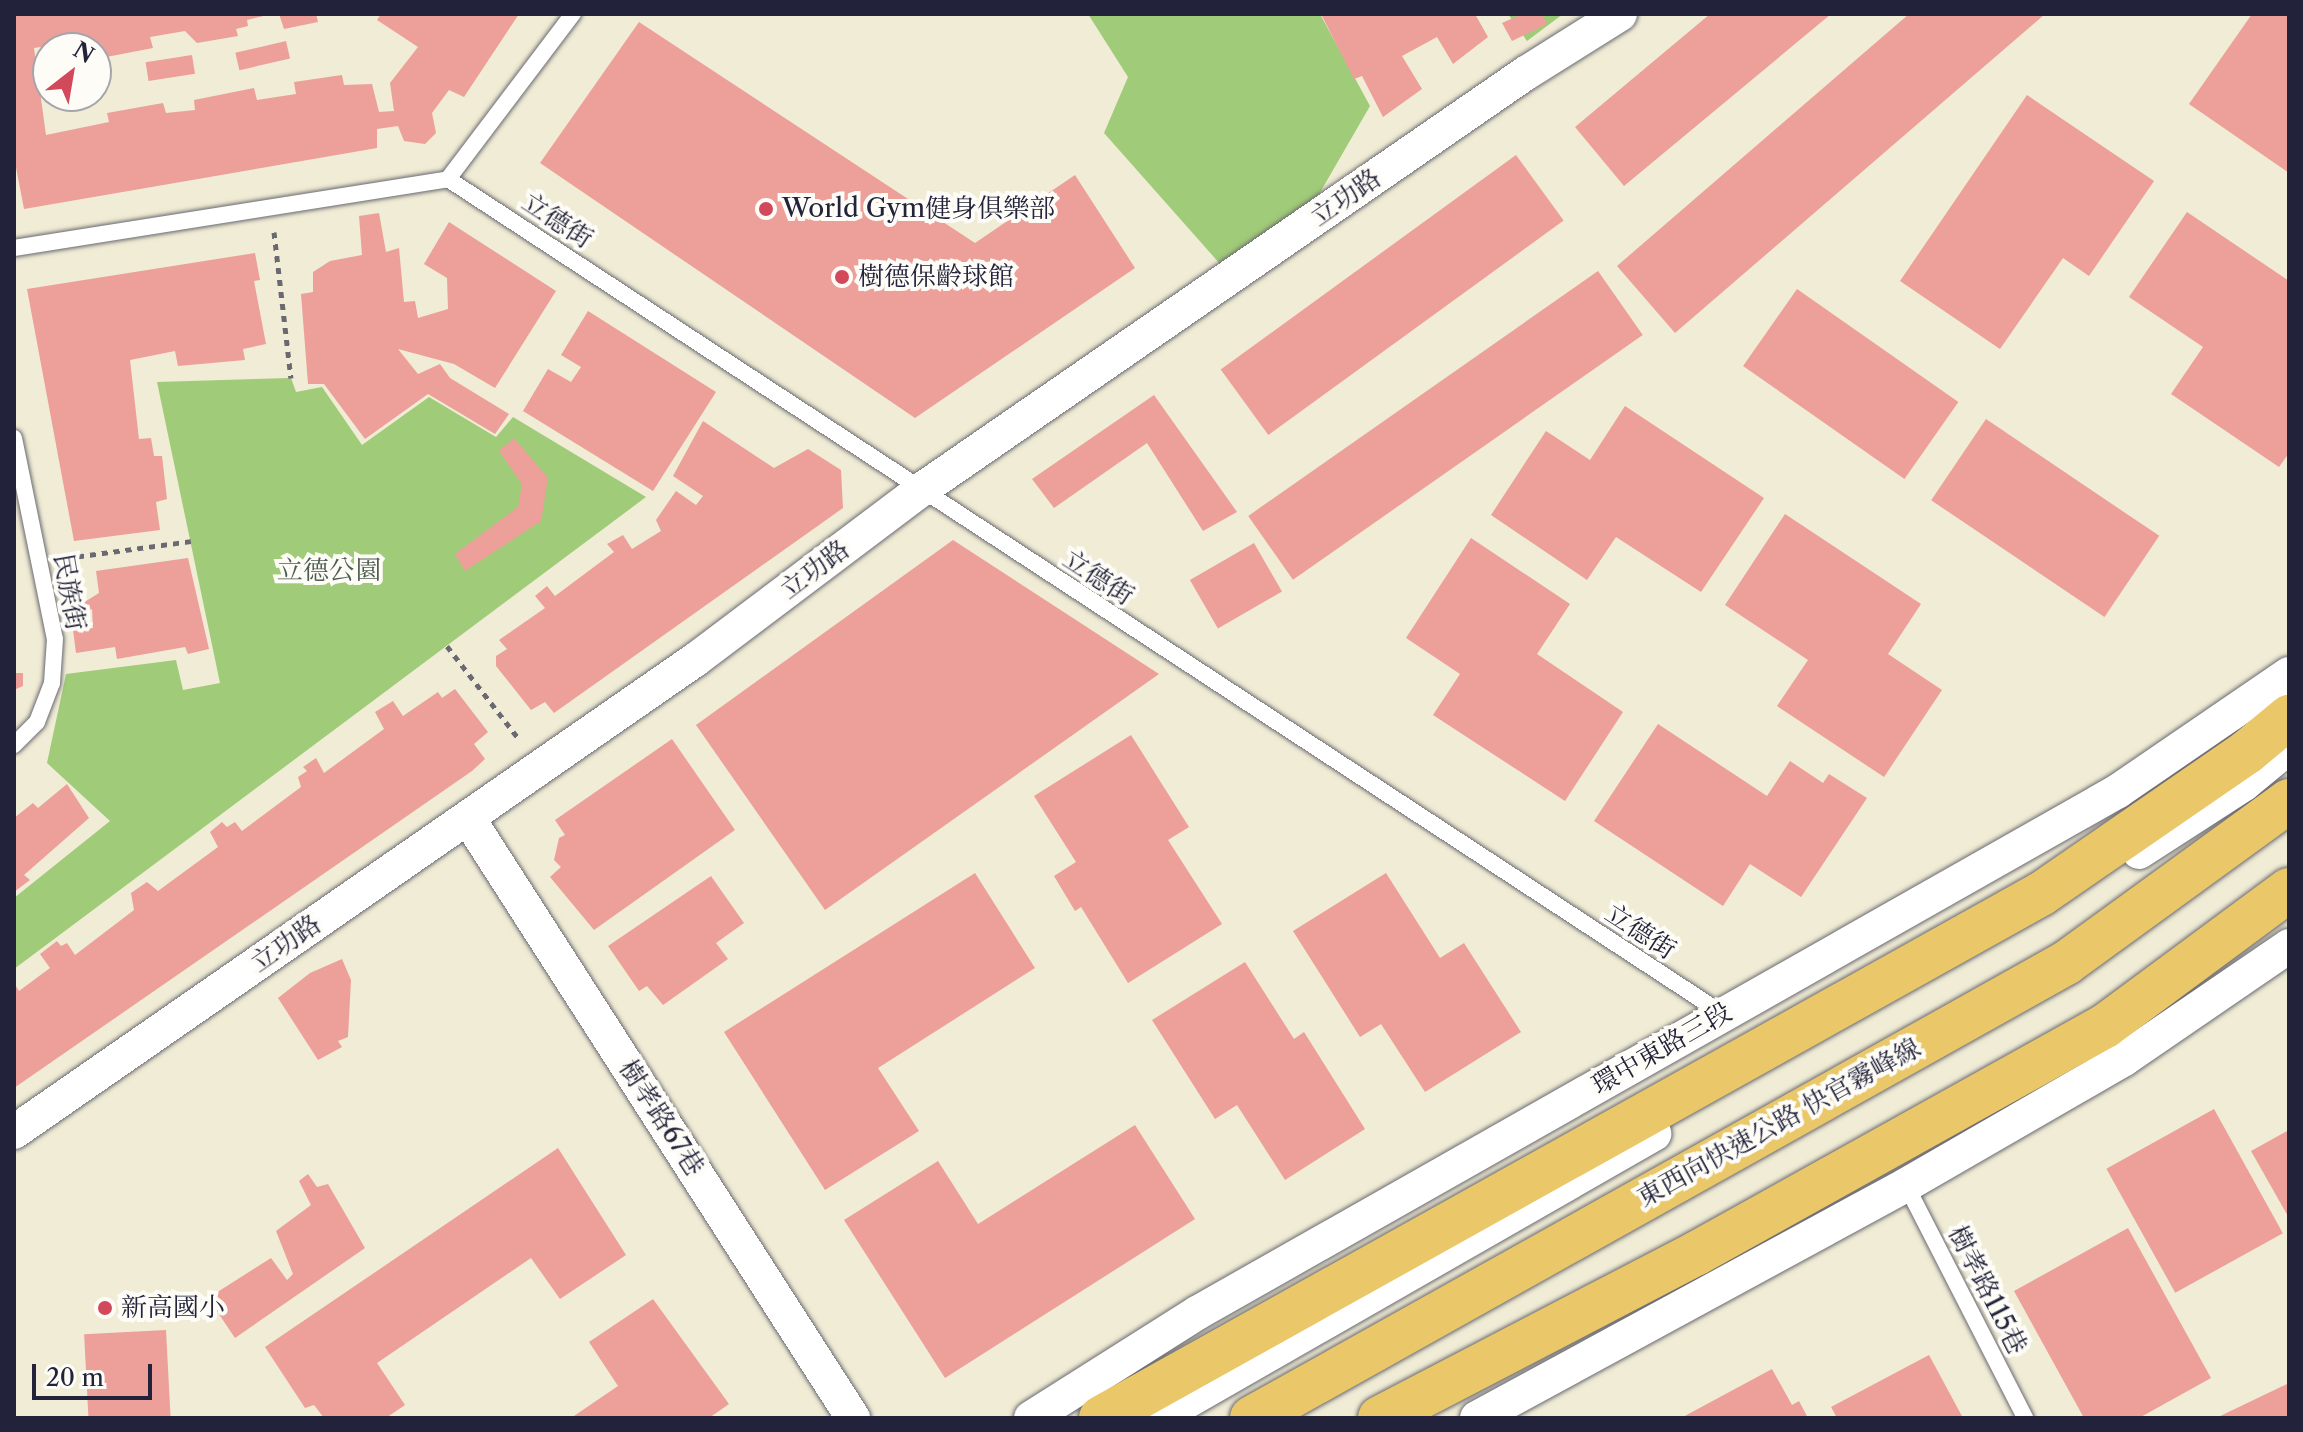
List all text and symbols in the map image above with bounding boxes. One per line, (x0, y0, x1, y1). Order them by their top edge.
north arrow (32, 32, 112, 112)
text: N (68, 36, 99, 69)
street label: 立功路 (1305, 163, 1387, 233)
street label: 立德街 (516, 187, 598, 255)
place label: World Gym健身俱樂部 (782, 193, 1055, 225)
marker: World Gym健身俱樂部 (757, 200, 775, 218)
place label: 樹德保齡球館 (858, 261, 1014, 293)
marker: 樹德保齡球館 (833, 268, 851, 286)
street label: 立功路 (774, 534, 856, 606)
street label: 立德街 (1057, 544, 1139, 612)
street label: 民族街 (47, 551, 91, 633)
park label: 立德公園 (277, 555, 381, 587)
street label: 立德街 (1599, 898, 1681, 966)
street label: 立功路 (245, 909, 327, 979)
street label: 環中東路三段 (1587, 996, 1737, 1102)
street label: 東西向快速公路 快官霧峰線 (1632, 1032, 1926, 1214)
street label: 樹孝路67巷 (612, 1054, 710, 1182)
street label: 樹孝路115巷 (1941, 1221, 2033, 1359)
place label: 新高國小 (121, 1292, 225, 1324)
marker: 新高國小 (96, 1299, 114, 1317)
scale bar (36, 1348, 156, 1398)
text: 20 m (46, 1363, 104, 1392)

